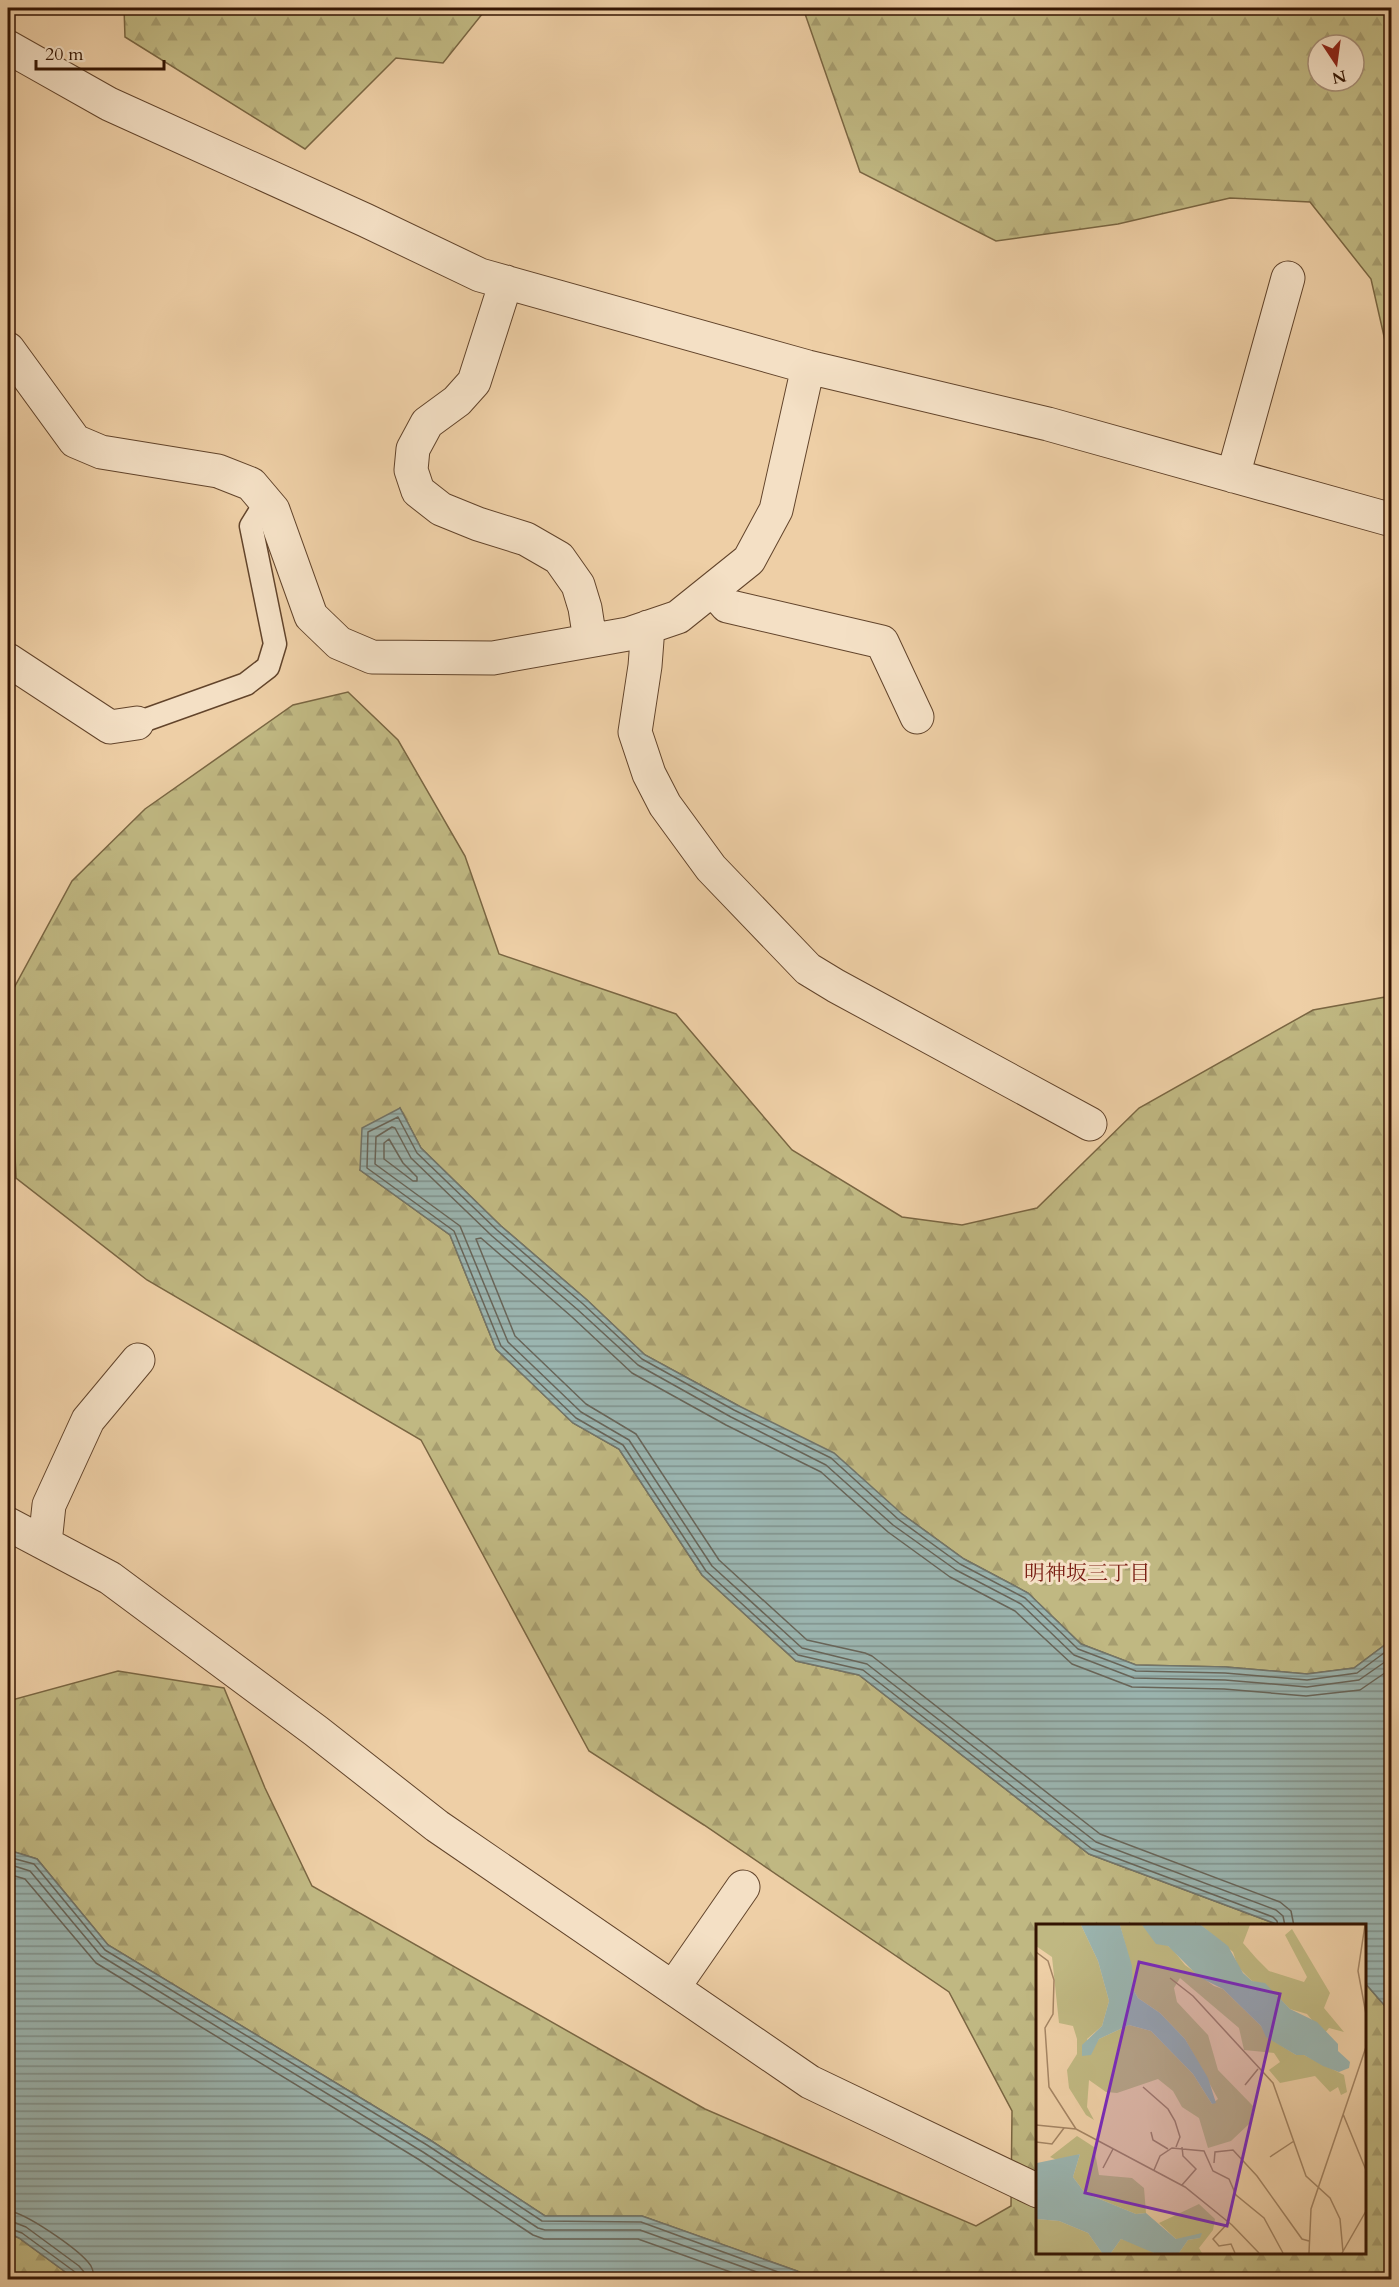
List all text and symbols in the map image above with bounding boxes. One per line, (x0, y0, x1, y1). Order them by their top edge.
scale bar (36, 33, 164, 71)
north arrow (1306, 33, 1366, 93)
text: 20 m (45, 42, 84, 67)
text: N (1330, 64, 1348, 89)
district label: 明神坂三丁目 (1024, 1559, 1150, 1588)
inset map (1036, 1924, 1366, 2254)

